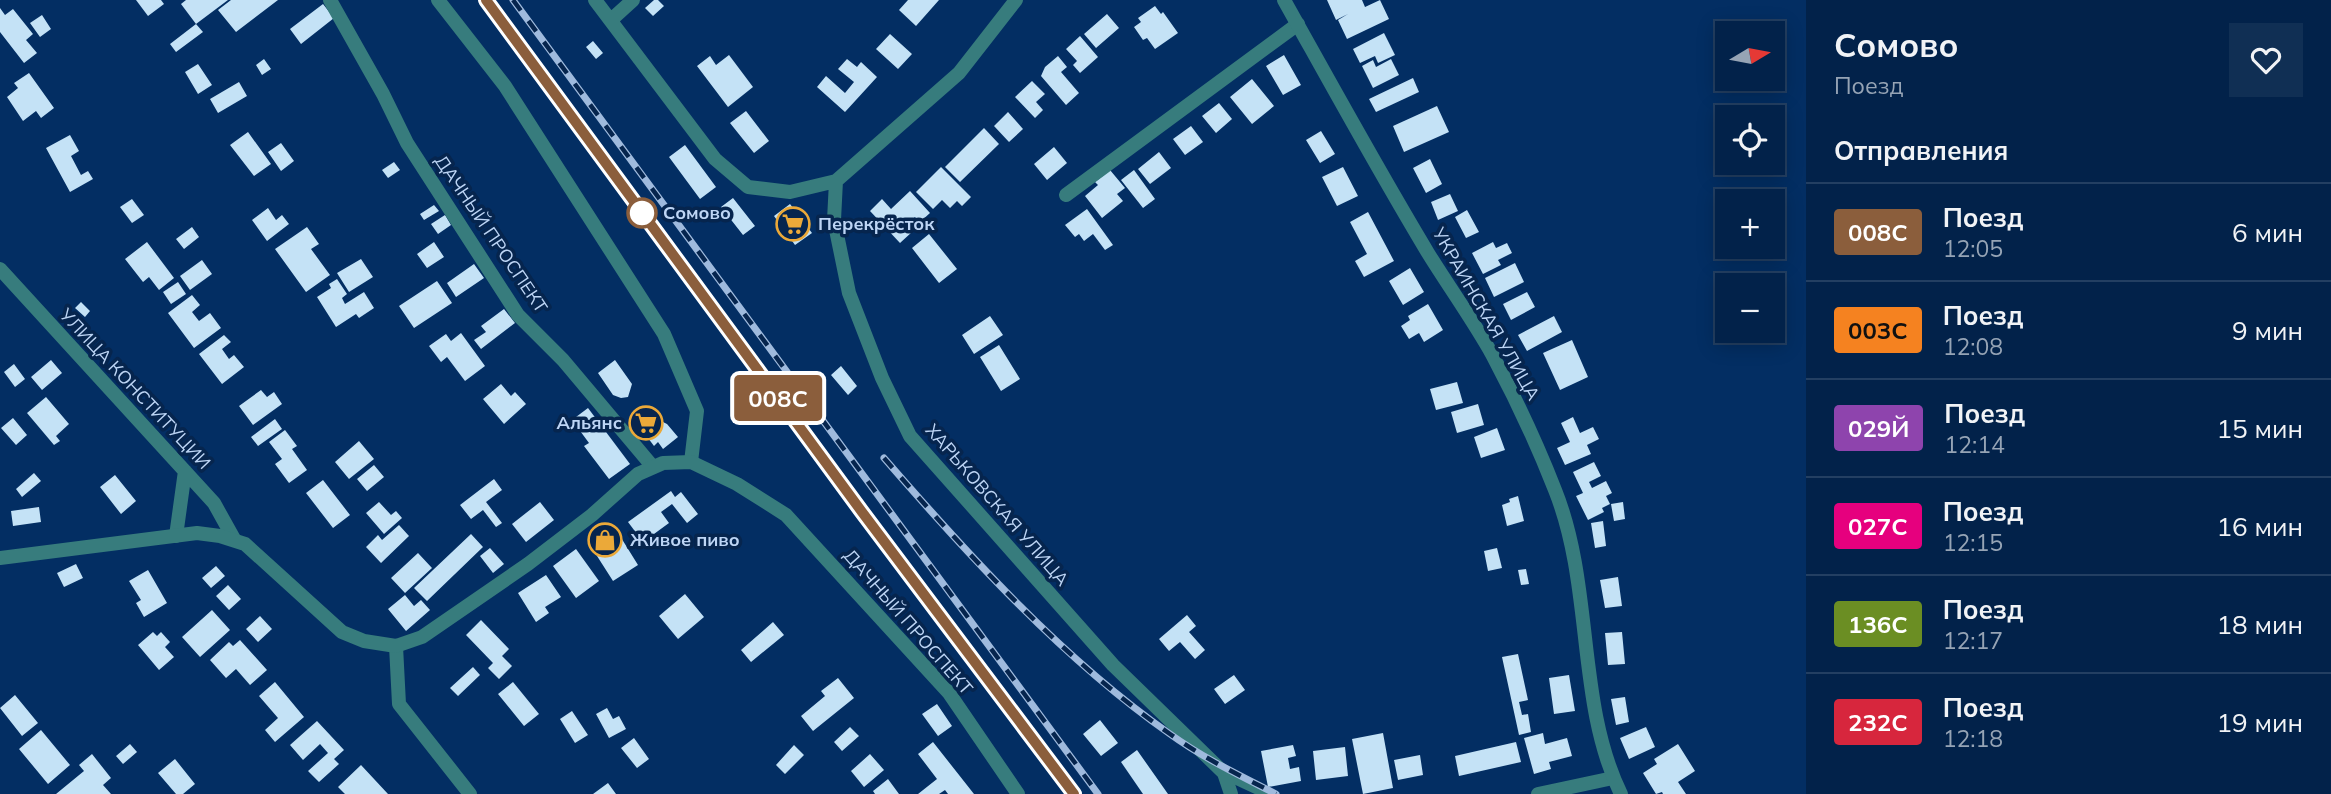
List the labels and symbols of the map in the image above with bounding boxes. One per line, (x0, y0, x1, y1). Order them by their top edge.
north arrow (1715, 21, 1785, 91)
street label: ДАЧНЫЙ ПРОСПЕКТ (430, 150, 553, 317)
marker: Сомово (627, 198, 657, 228)
place label: Сомово (663, 201, 731, 224)
supermarket icon: Перекрёсток (774, 205, 812, 243)
place label: Перекрёсток (818, 212, 935, 235)
street label: УКРАИНСКАЯ УЛИЦА (1427, 222, 1545, 404)
street label: УЛИЦА КОНСТИТУЦИИ (54, 303, 216, 474)
line badge: 008С (729, 375, 827, 421)
supermarket icon: Альянс (627, 404, 665, 442)
place label: Альянс (556, 411, 622, 434)
street label: ХАРЬКОВСКАЯ УЛИЦА (921, 419, 1074, 590)
shop icon: Живое пиво (586, 521, 624, 559)
place label: Живое пиво (630, 528, 740, 551)
street label: ДАЧНЫЙ ПРОСПЕКТ (839, 544, 978, 699)

